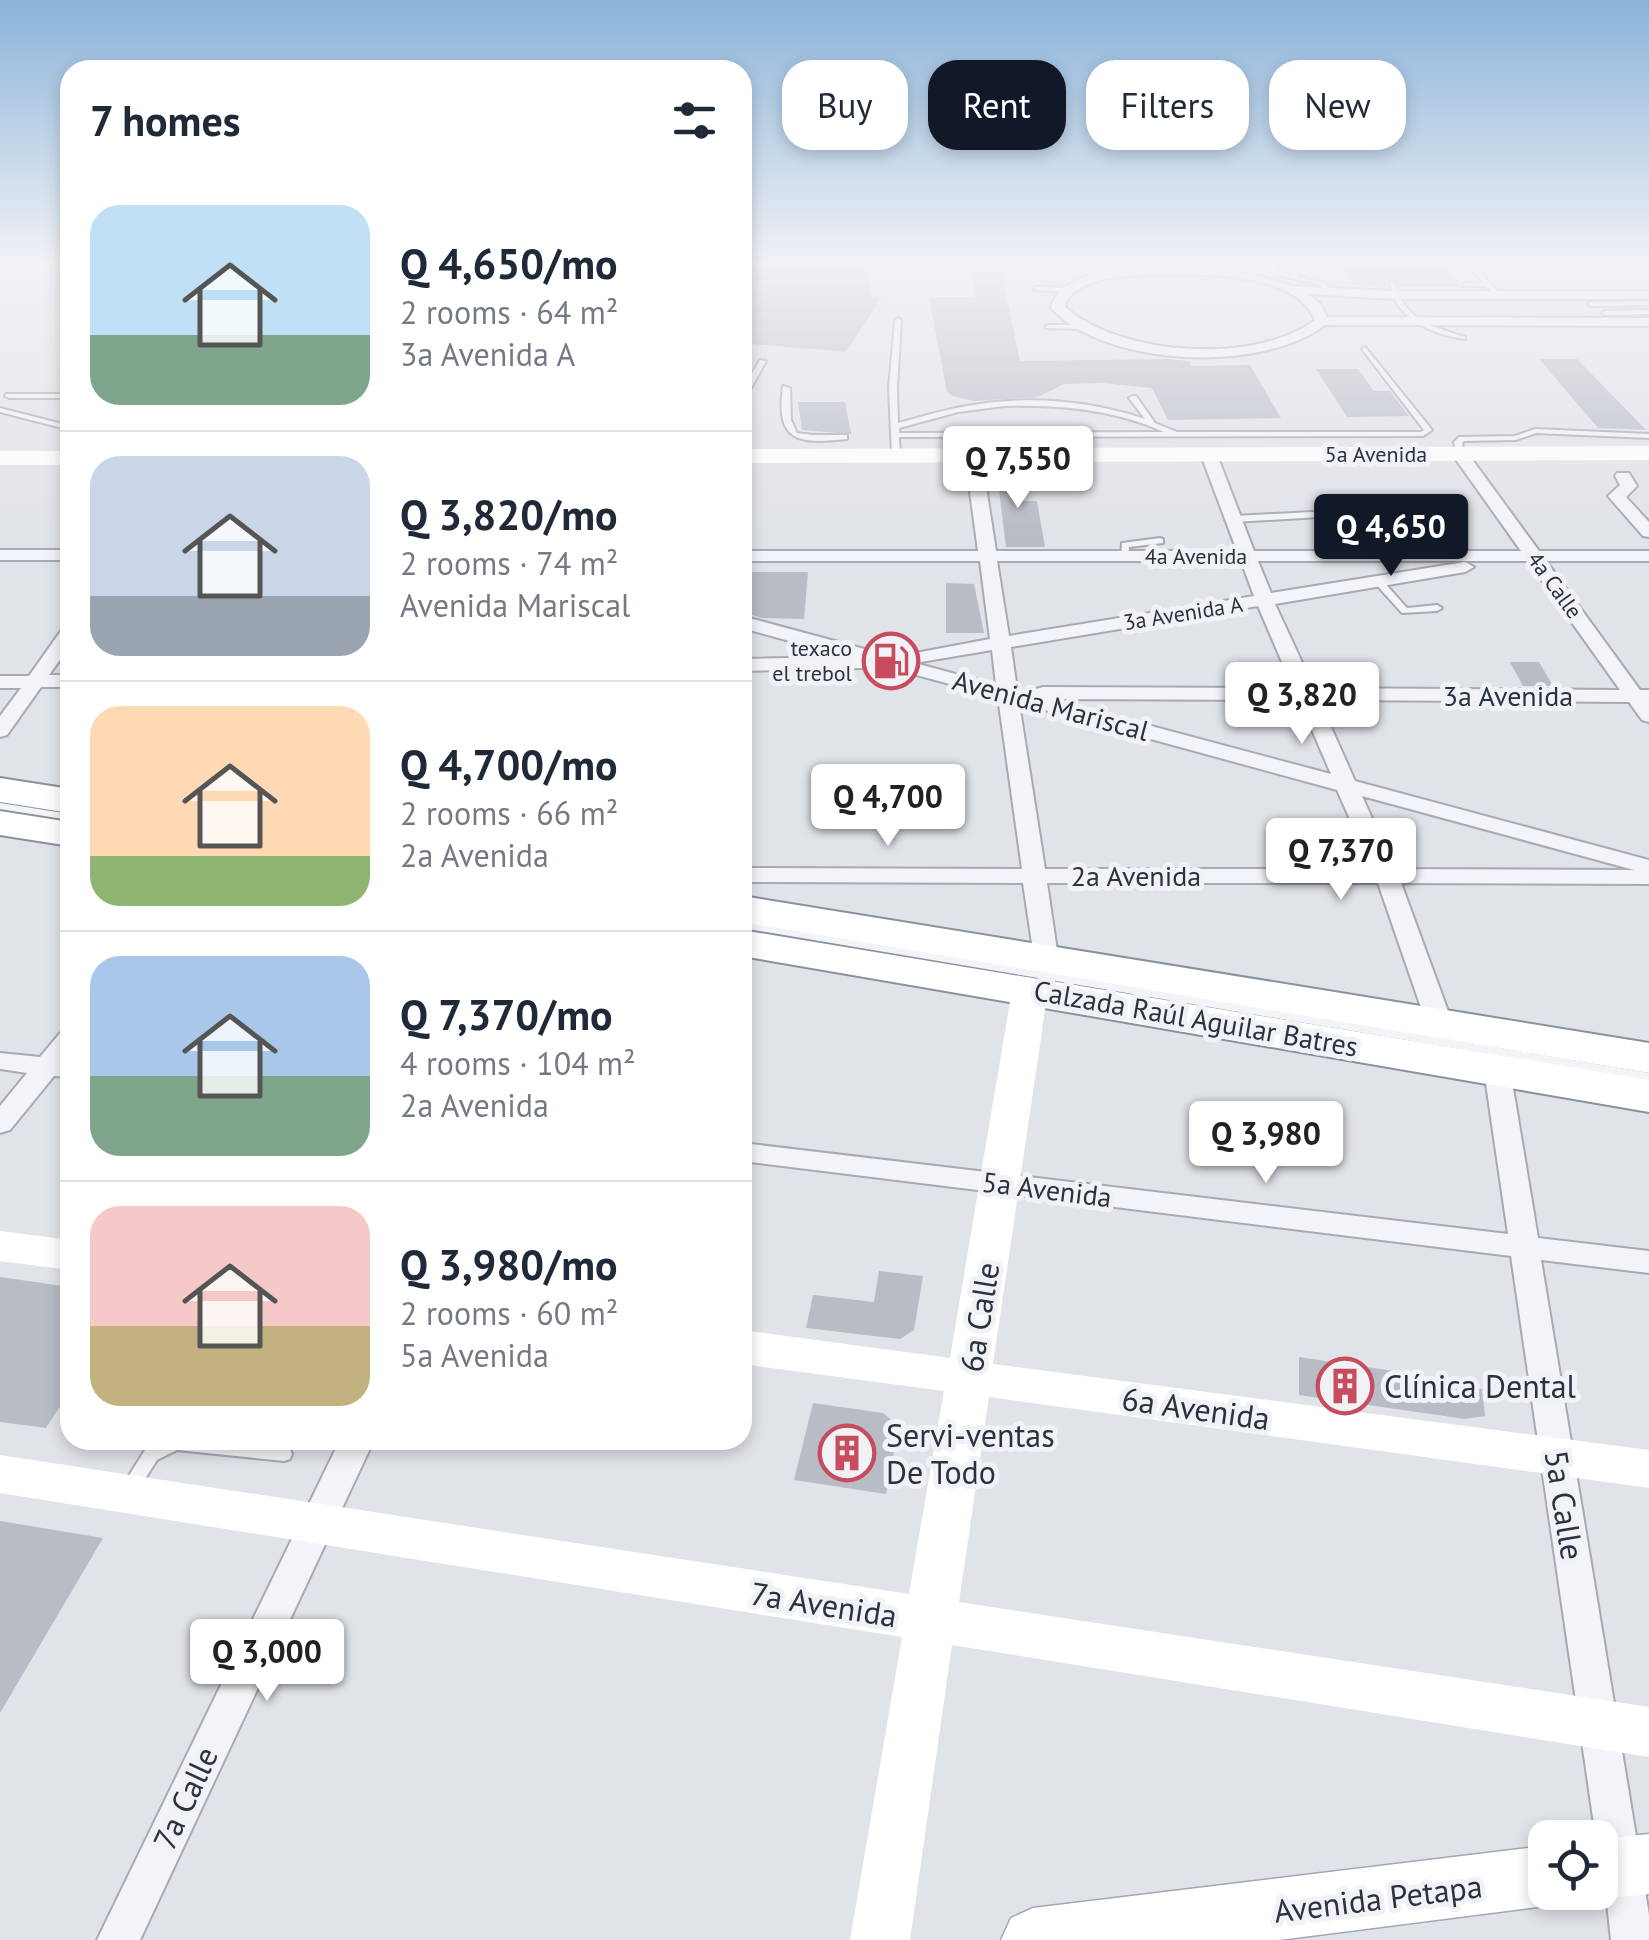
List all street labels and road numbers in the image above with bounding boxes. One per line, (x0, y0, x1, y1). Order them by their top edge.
street label: 5a Avenida (1325, 440, 1427, 468)
street label: 4a Avenida (1145, 542, 1247, 570)
street label: 4a Calle (1521, 546, 1589, 624)
street label: 3a Avenida A (1121, 590, 1245, 636)
street label: Avenida Mariscal (949, 661, 1153, 749)
street label: 3a Avenida (1443, 677, 1573, 714)
street label: 2a Avenida (1071, 857, 1201, 894)
street label: Calzada Raúl Aguilar Batres (1031, 971, 1361, 1065)
street label: 5a Avenida (980, 1163, 1114, 1215)
street label: 6a Calle (950, 1259, 1008, 1375)
street label: 6a Avenida (1119, 1377, 1273, 1439)
street label: 5a Calle (1536, 1447, 1594, 1563)
street label: 7a Avenida (748, 1572, 900, 1636)
street label: 7a Calle (143, 1740, 227, 1856)
street label: Avenida Petapa (1271, 1864, 1485, 1932)

